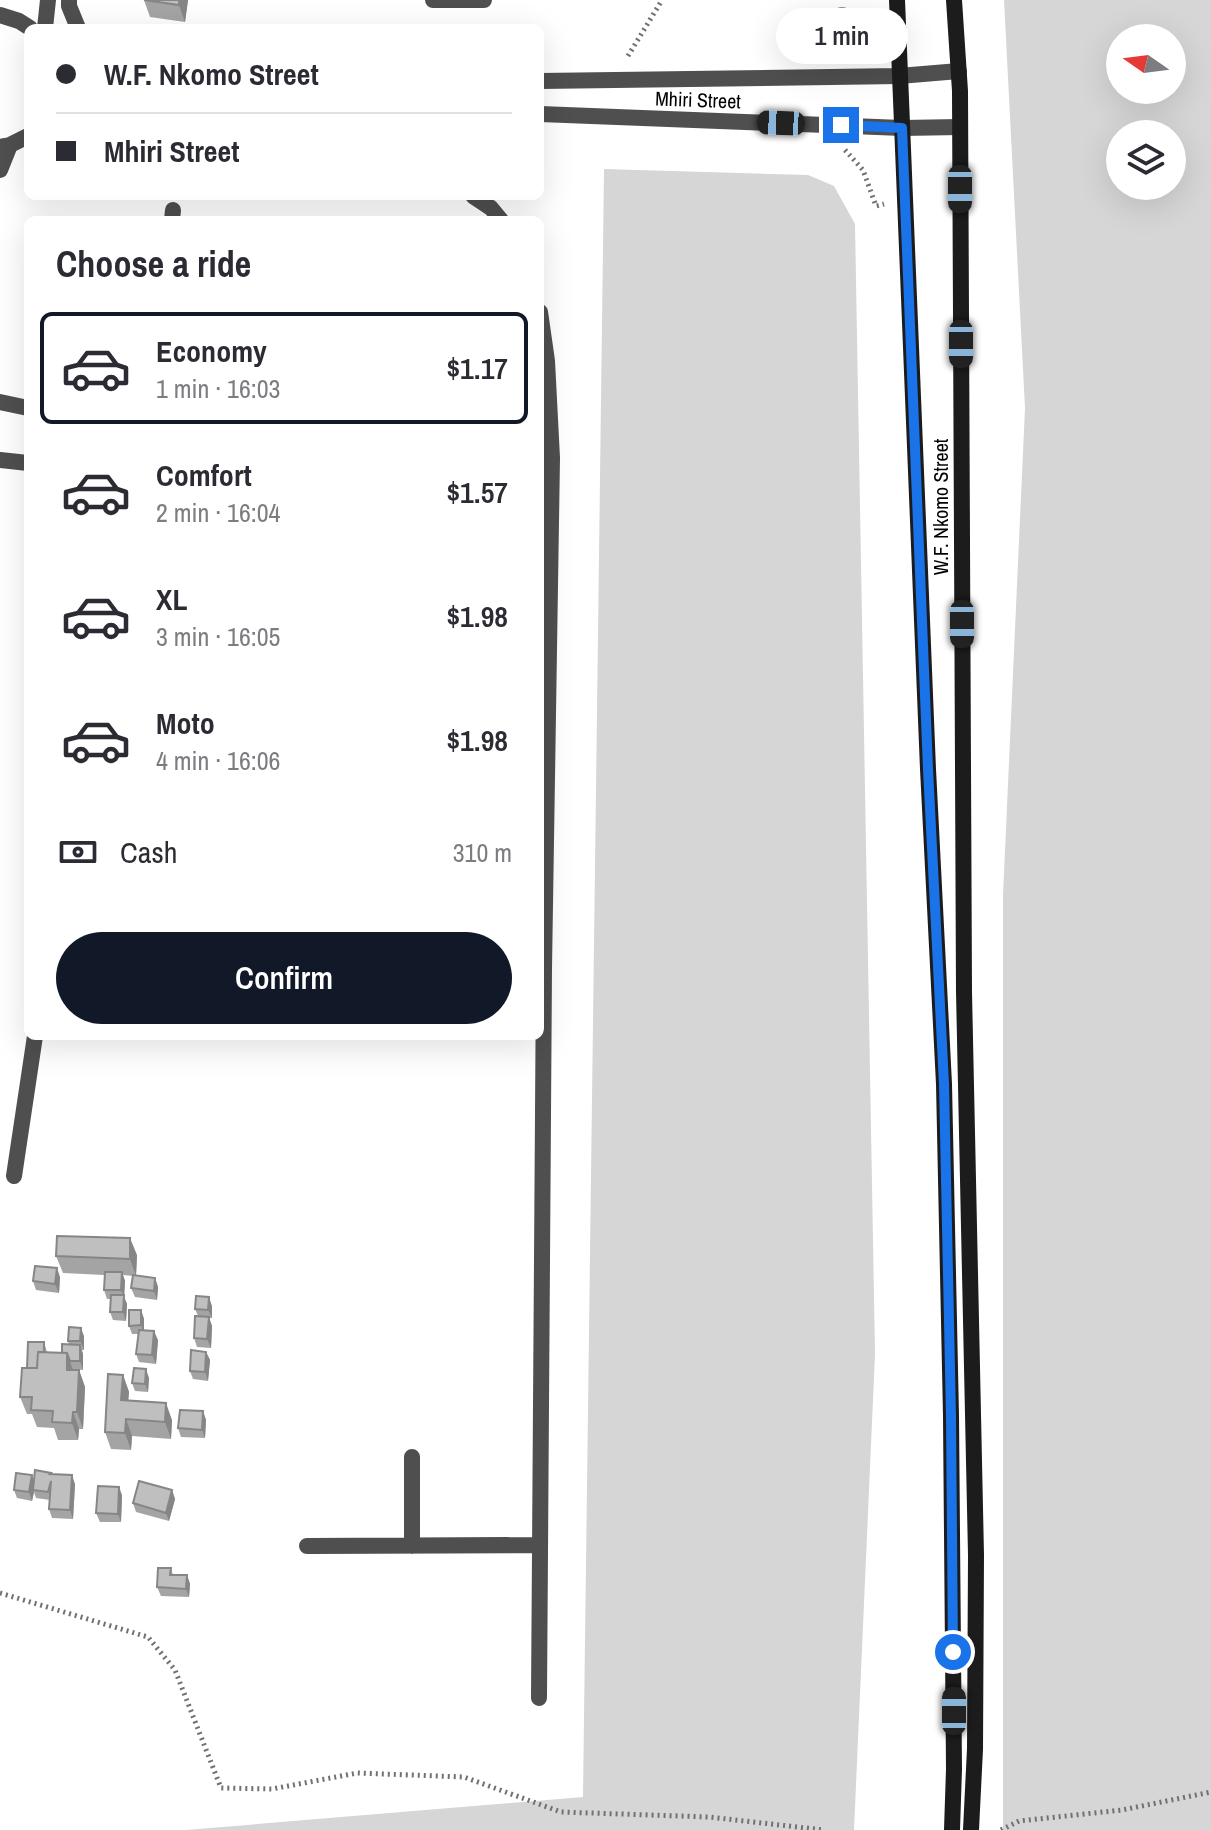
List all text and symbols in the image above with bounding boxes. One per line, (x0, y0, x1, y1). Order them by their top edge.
callout: 1 min (775, 9, 907, 65)
text: 1 min (815, 18, 869, 53)
north arrow (1106, 24, 1186, 104)
map controls (1106, 24, 1186, 200)
text: W.F. Nkomo Street (104, 54, 319, 94)
street label: Mhiri Street (655, 85, 742, 115)
route end (823, 107, 859, 143)
car (757, 110, 805, 136)
button: layers (1106, 120, 1186, 200)
text: Mhiri Street (104, 131, 239, 171)
car (948, 165, 972, 213)
text: Choose a ride (56, 240, 251, 288)
car (949, 320, 973, 368)
text: Economy (156, 331, 267, 371)
icon: car (60, 332, 132, 404)
text: $1.17 (446, 348, 508, 388)
text: 1 min · 16:03 (156, 371, 280, 406)
street label: W.F. Nkomo Street (927, 438, 954, 575)
text: Comfort (156, 455, 252, 495)
icon: car (60, 456, 132, 528)
text: $1.57 (446, 472, 508, 512)
text: 2 min · 16:04 (156, 495, 280, 530)
text: XL (156, 579, 187, 619)
icon: car (60, 580, 132, 652)
text: $1.98 (446, 596, 508, 636)
car (950, 600, 974, 648)
text: 3 min · 16:05 (156, 619, 280, 654)
text: Moto (156, 703, 215, 743)
icon: car (60, 704, 132, 776)
text: $1.98 (446, 720, 508, 760)
text: 4 min · 16:06 (156, 743, 280, 778)
icon: cash (56, 830, 100, 874)
text: Cash (120, 832, 177, 872)
text: 310 m (453, 835, 512, 870)
button: Confirm (56, 932, 512, 1024)
route start (935, 1634, 971, 1670)
car (942, 1687, 966, 1735)

